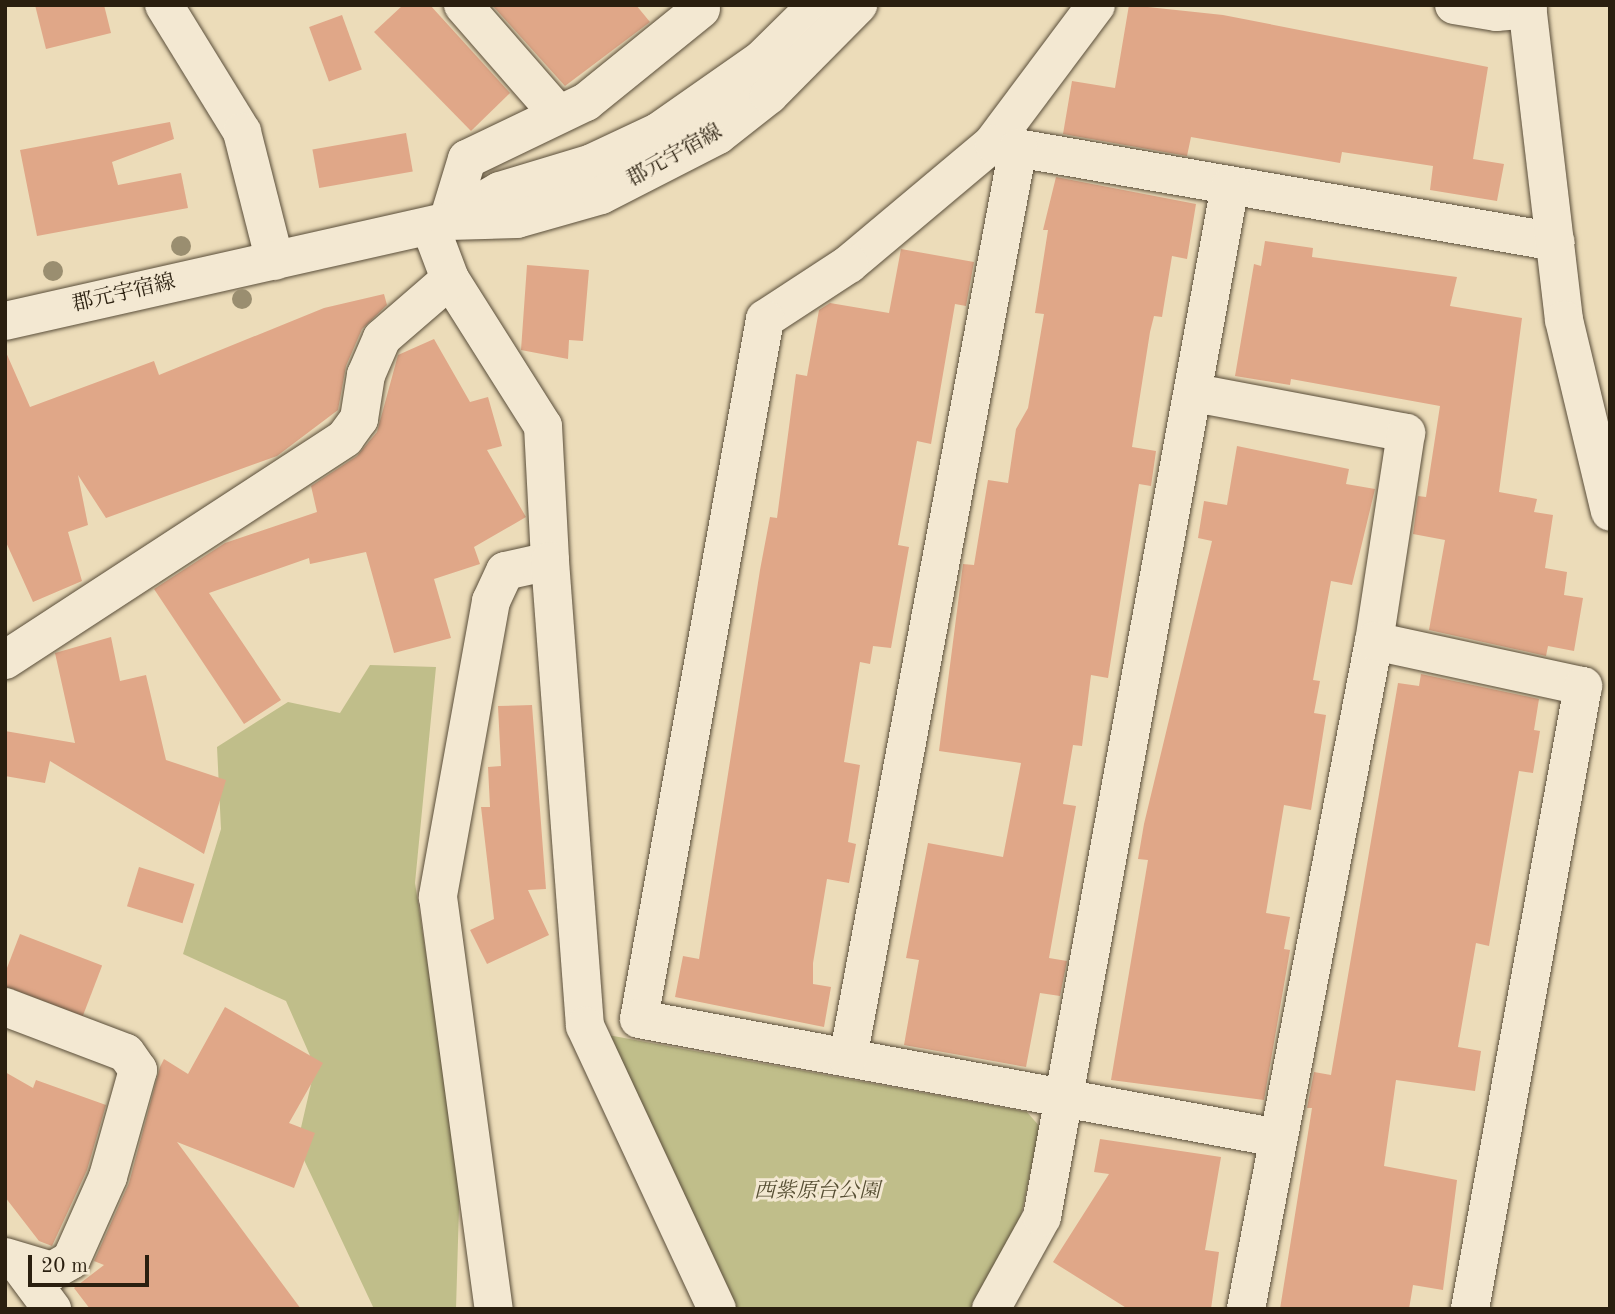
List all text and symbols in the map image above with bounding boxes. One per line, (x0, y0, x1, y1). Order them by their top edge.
street label: 郡元宇宿線 (623, 120, 727, 192)
street label: 郡元宇宿線 (70, 270, 178, 318)
park label: 西紫原台公園 (754, 1179, 880, 1205)
scale bar (32, 1240, 152, 1284)
text: 20 m (41, 1256, 88, 1277)

